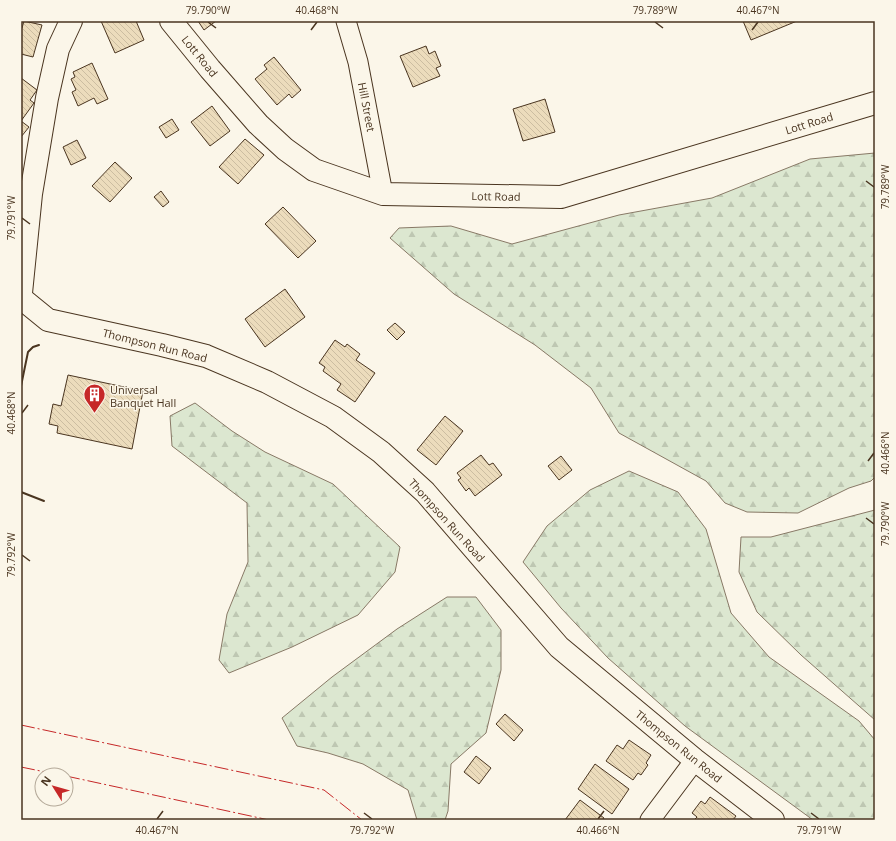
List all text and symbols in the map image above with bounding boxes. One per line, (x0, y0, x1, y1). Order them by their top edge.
text: 79.790°W (186, 3, 231, 17)
text: 40.468°N (295, 3, 339, 17)
text: 79.789°W (633, 3, 678, 17)
text: 40.467°N (736, 3, 780, 17)
street label: Lott Road (179, 32, 221, 80)
street label: Hill Street (355, 81, 379, 133)
street label: Lott Road (783, 109, 835, 137)
text: 79.789°W (878, 164, 892, 209)
street label: Lott Road (471, 188, 521, 204)
text: 79.791°W (4, 195, 18, 240)
street label: Thompson Run Road (101, 325, 209, 365)
building icon: Universal Banquet Hall (81, 382, 107, 415)
place label: Universal Banquet Hall (110, 382, 176, 410)
text: 40.468°N (4, 391, 18, 435)
text: 40.466°N (878, 431, 892, 475)
street label: Thompson Run Road (406, 475, 488, 565)
text: 79.790°W (878, 501, 892, 546)
text: 79.792°W (4, 532, 18, 577)
street label: Thompson Run Road (633, 706, 725, 786)
north arrow (34, 767, 74, 807)
text: N (37, 773, 54, 789)
text: 40.467°N (135, 823, 179, 837)
text: 79.792°W (350, 823, 395, 837)
text: 40.466°N (576, 823, 620, 837)
text: 79.791°W (797, 823, 842, 837)

